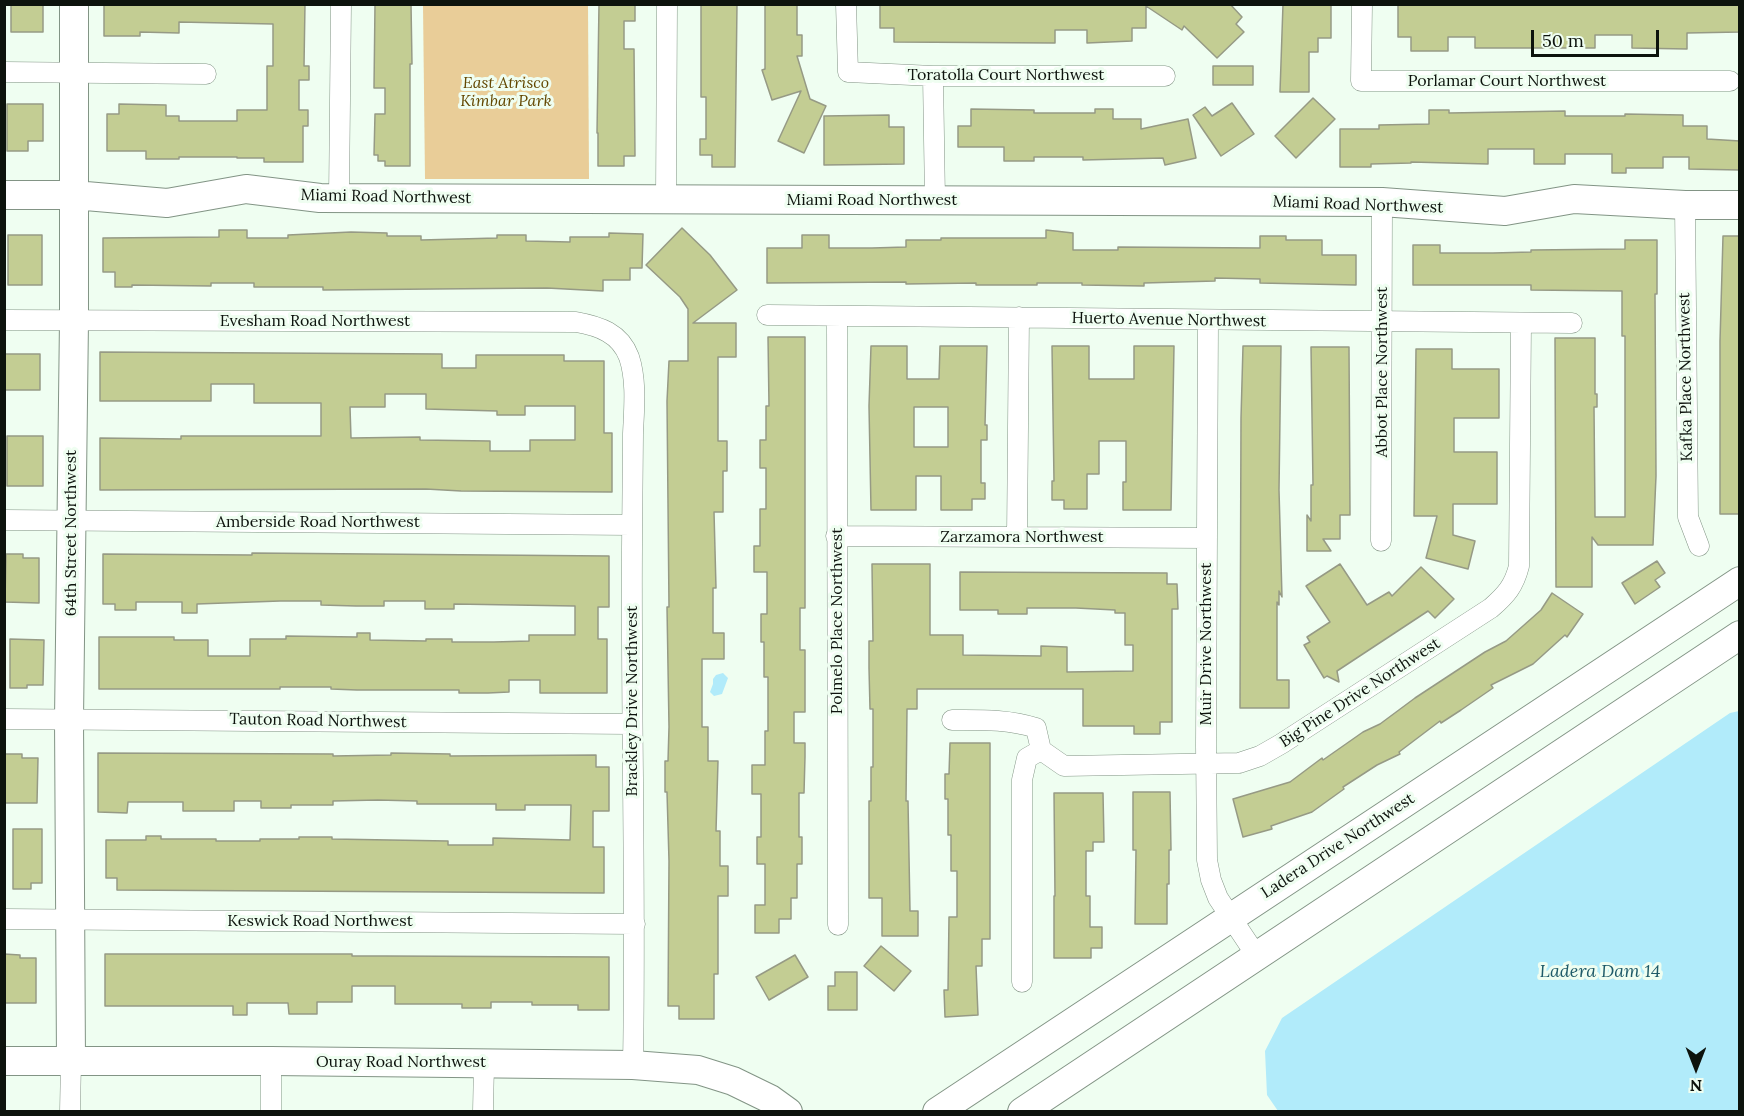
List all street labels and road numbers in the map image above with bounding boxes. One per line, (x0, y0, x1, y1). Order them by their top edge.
street label: Toratolla Court Northwest (907, 65, 1105, 85)
street label: Porlamar Court Northwest (1408, 71, 1606, 91)
street label: Miami Road Northwest (300, 186, 472, 208)
street label: Miami Road Northwest (787, 190, 957, 210)
street label: Miami Road Northwest (1272, 192, 1444, 218)
street label: Abbot Place Northwest (1372, 287, 1392, 457)
street label: Kafka Place Northwest (1675, 292, 1697, 462)
street label: Huerto Avenue Northwest (1071, 309, 1267, 331)
street label: Evesham Road Northwest (220, 311, 410, 331)
street label: 64th Street Northwest (61, 450, 81, 616)
street label: Amberside Road Northwest (216, 512, 420, 532)
street label: Zarzamora Northwest (940, 527, 1104, 547)
street label: Polmelo Place Northwest (827, 528, 847, 714)
street label: Muir Drive Northwest (1196, 562, 1216, 726)
street label: Brackley Drive Northwest (622, 606, 642, 796)
street label: Big Pine Drive Northwest (1276, 634, 1444, 752)
street label: Tauton Road Northwest (229, 710, 407, 732)
street label: Ladera Drive Northwest (1258, 789, 1418, 903)
street label: Keswick Road Northwest (227, 911, 413, 931)
street label: Ouray Road Northwest (316, 1052, 486, 1072)

